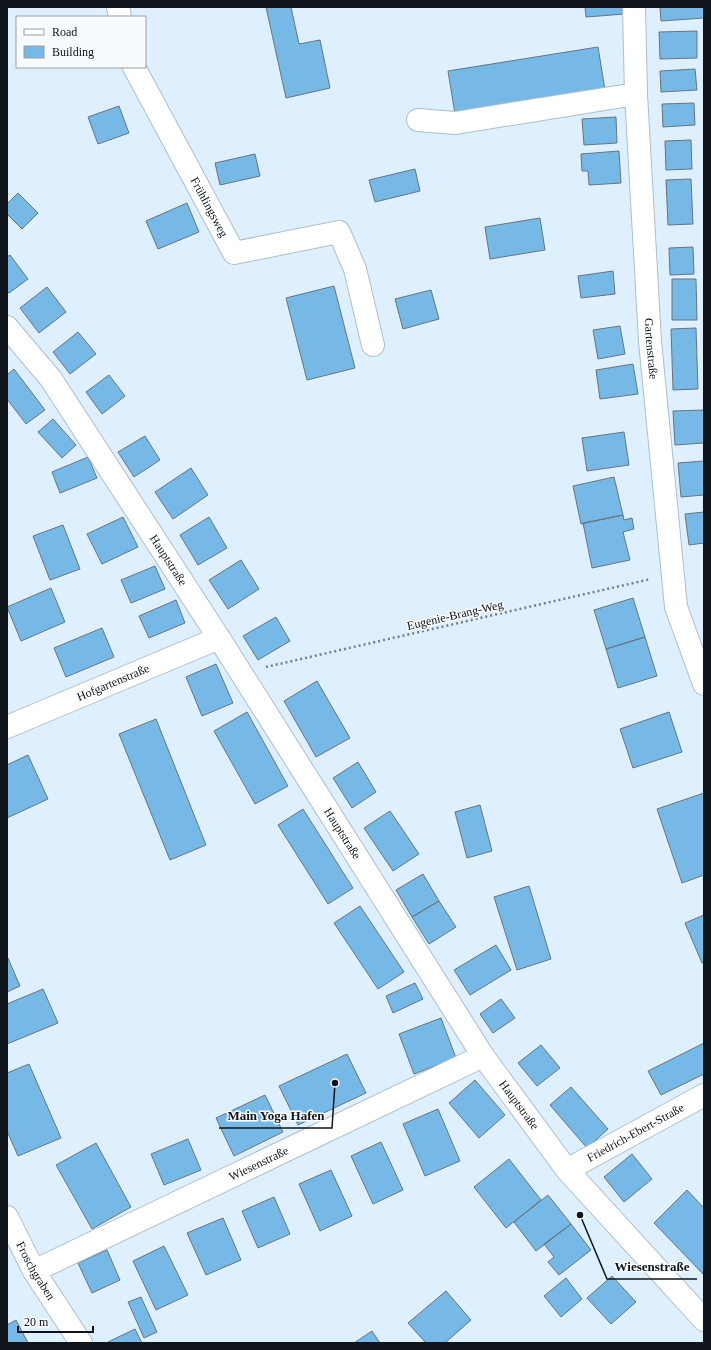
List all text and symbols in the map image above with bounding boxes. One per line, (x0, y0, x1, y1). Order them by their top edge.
legend (16, 16, 146, 68)
text: Road (52, 25, 77, 39)
text: Building (52, 45, 94, 59)
street label: Frühlingsweg (187, 175, 231, 239)
street label: Gartenstraße (642, 318, 661, 380)
street label: Hauptstraße (147, 532, 190, 588)
street label: Eugenie-Brang-Weg (406, 597, 504, 633)
street label: Hofgartenstraße (75, 661, 151, 704)
street label: Hauptstraße (321, 805, 364, 862)
street label: Hauptstraße (496, 1077, 542, 1132)
street label: Friedrich-Ebert-Straße (584, 1100, 686, 1165)
callout: Main Yoga Hafen (219, 1103, 332, 1128)
text: Main Yoga Hafen (227, 1108, 325, 1123)
street label: Wiesenstraße (227, 1143, 291, 1184)
street label: Froschgraben (13, 1239, 58, 1303)
callout: Wiesenstraße (607, 1254, 697, 1279)
text: Wiesenstraße (615, 1259, 690, 1274)
scale bar (18, 1308, 93, 1334)
text: 20 m (24, 1315, 49, 1329)

